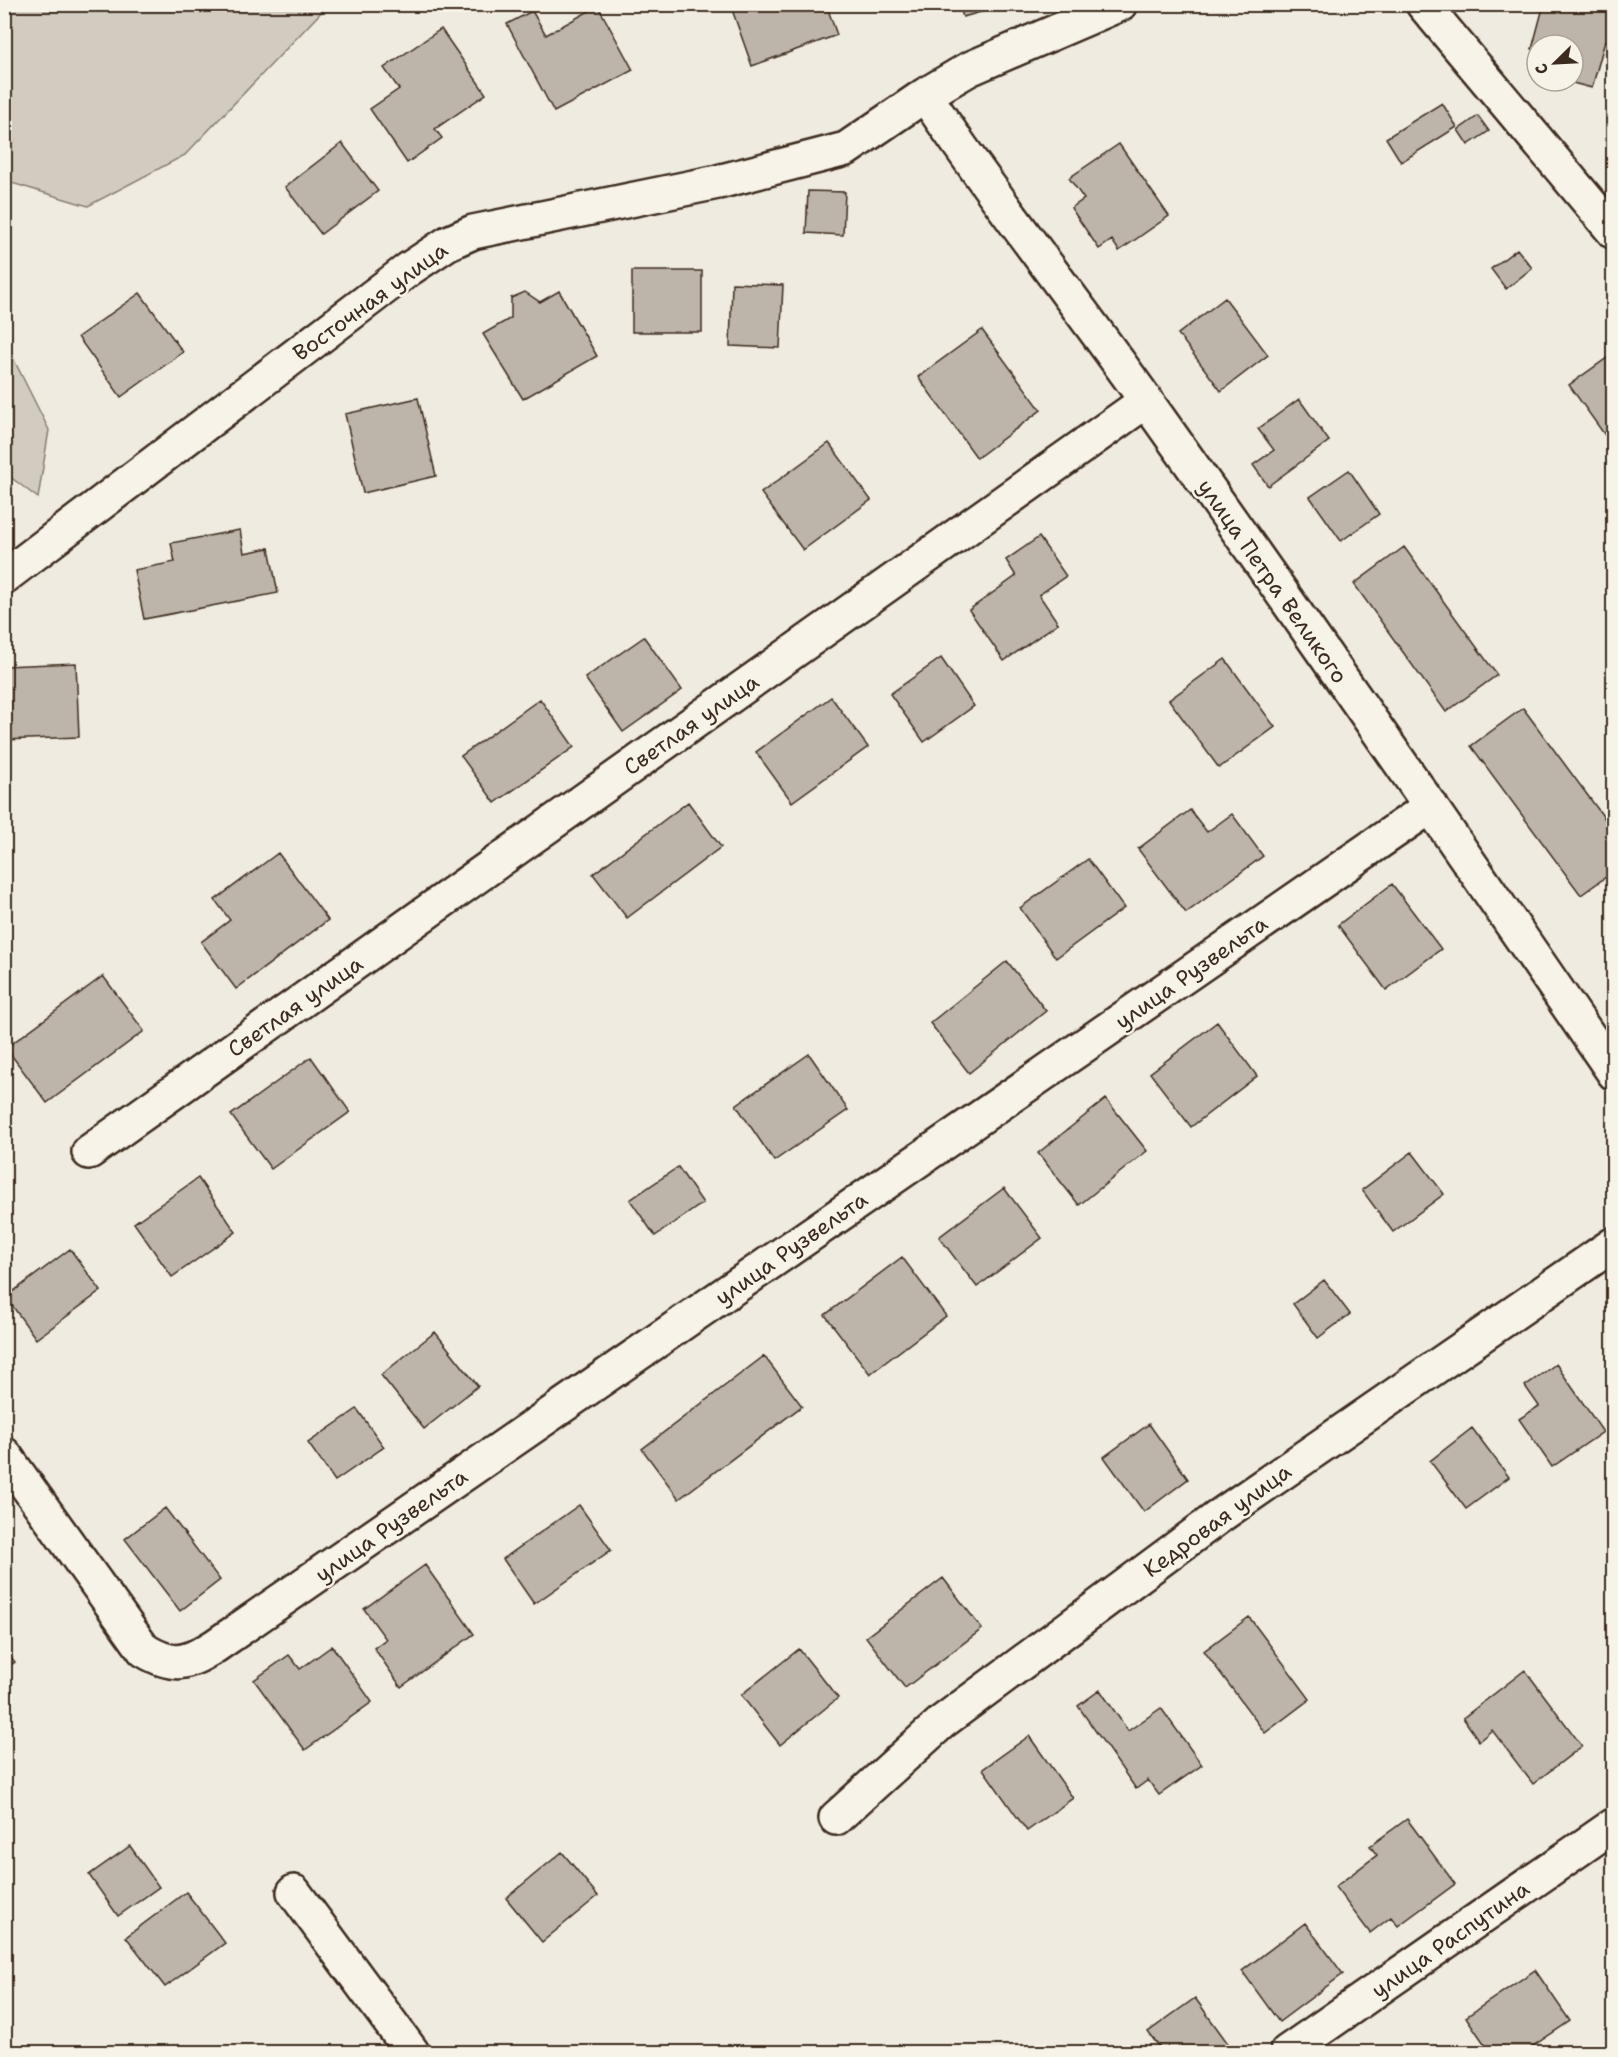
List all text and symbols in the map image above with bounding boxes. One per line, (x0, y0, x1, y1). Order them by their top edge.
north arrow (1525, 33, 1585, 93)
text: С (1530, 60, 1553, 78)
street label: Восточная улица (287, 235, 454, 367)
street label: улица Петра Великого (1191, 473, 1354, 689)
street label: Светлая улица (618, 667, 765, 782)
street label: улица Рузвельта (1109, 909, 1274, 1036)
street label: Светлая улица (222, 949, 369, 1064)
street label: улица Рузвельта (709, 1185, 874, 1312)
street label: Кедровая улица (1138, 1457, 1297, 1584)
street label: улица Рузвельта (309, 1462, 474, 1589)
street label: улица Распутина (1366, 1874, 1535, 2005)

